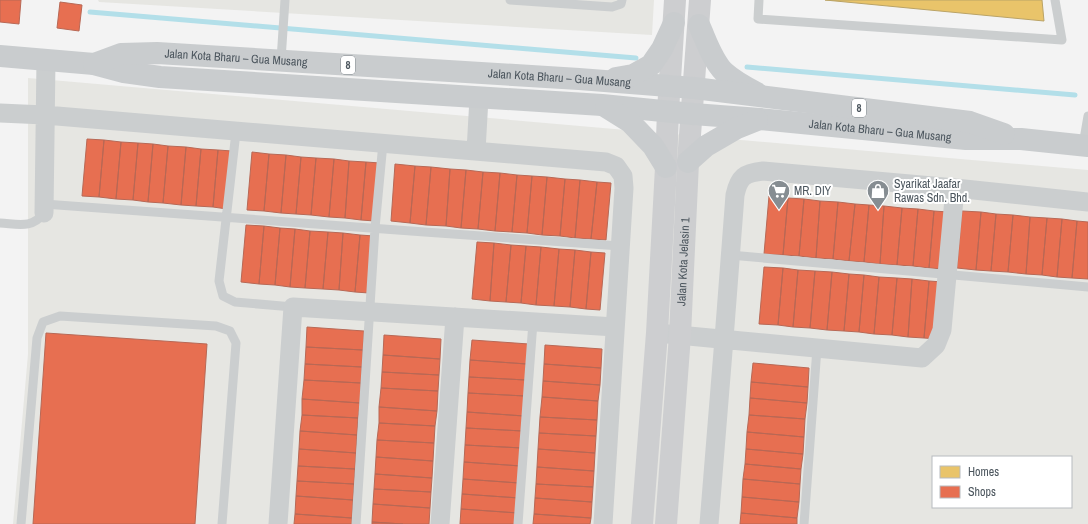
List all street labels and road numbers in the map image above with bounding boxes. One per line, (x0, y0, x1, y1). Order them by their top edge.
street label: Jalan Kota Bharu – Gua Musang (164, 45, 308, 70)
road number: 8 (341, 56, 355, 74)
street label: Jalan Kota Bharu – Gua Musang (488, 65, 632, 91)
road number: 8 (852, 99, 866, 117)
street label: Jalan Kota Bharu – Gua Musang (808, 116, 953, 146)
street label: Jalan Kota Jelasin 1 (673, 216, 693, 306)

